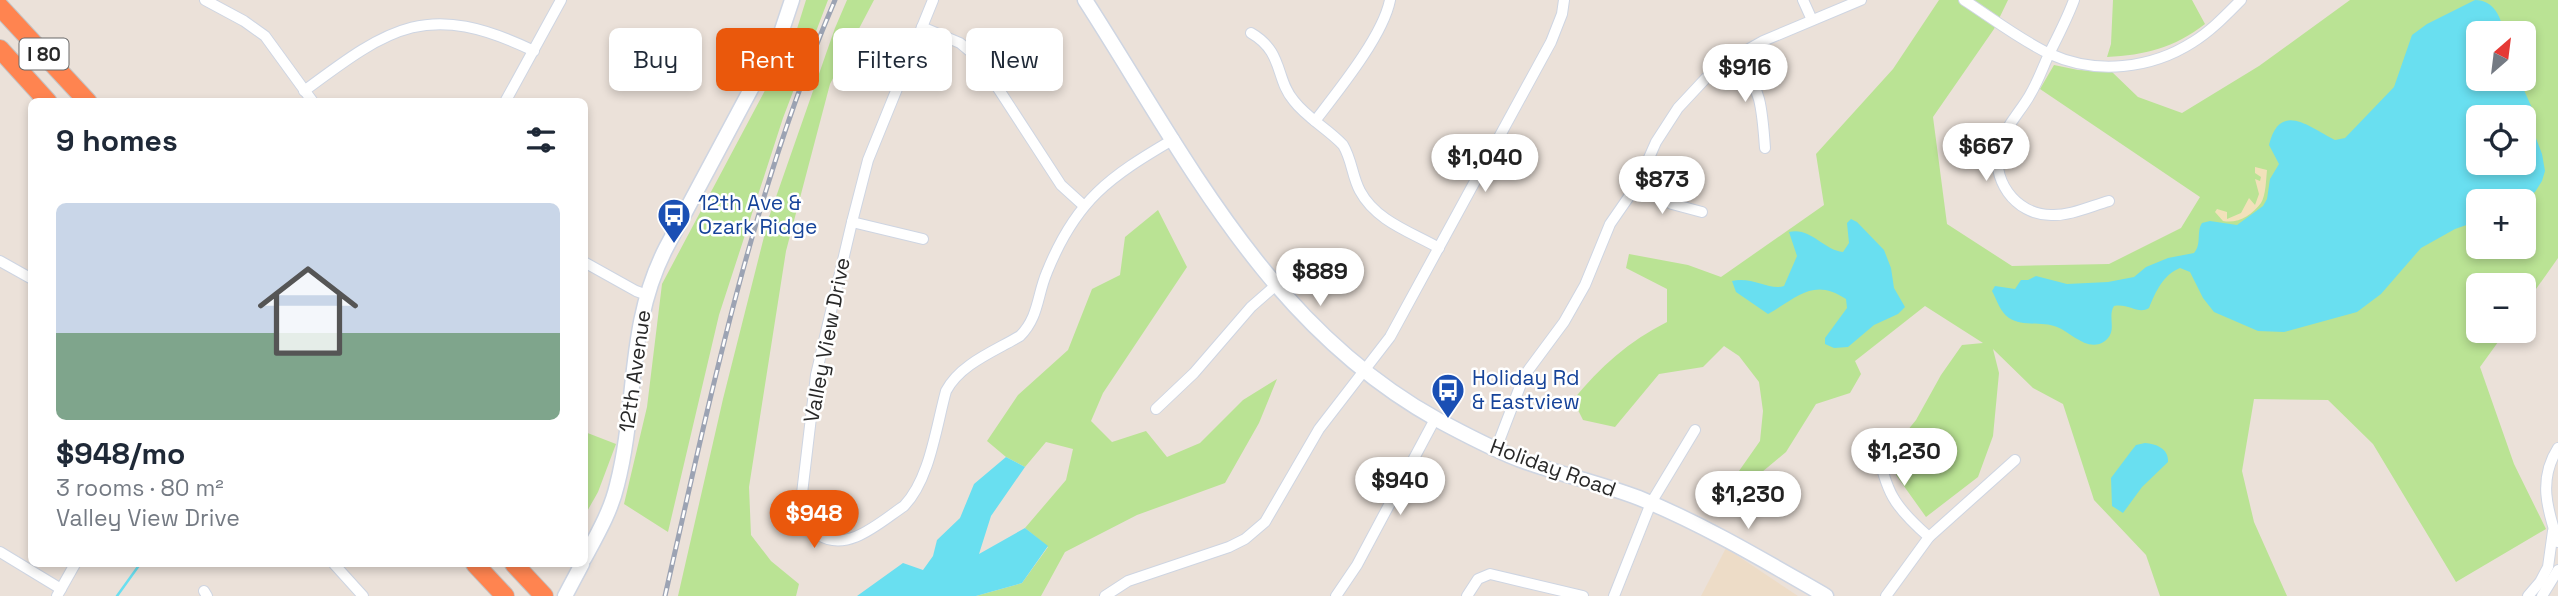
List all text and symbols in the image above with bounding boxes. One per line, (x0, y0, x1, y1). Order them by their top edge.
north arrow (2466, 21, 2536, 91)
map controls (2466, 21, 2536, 343)
chip: Buy (609, 28, 702, 91)
chip: Rent (716, 28, 819, 91)
chip: Filters (833, 28, 952, 91)
chip: New (966, 28, 1063, 91)
road number: I 80 (20, 38, 68, 70)
pin: $916 (1704, 44, 1786, 104)
text: $916 (1719, 52, 1771, 82)
button: locate (2466, 105, 2536, 175)
text: 9 homes (56, 121, 178, 160)
icon: filters (522, 121, 560, 159)
pin: $667 (1945, 124, 2027, 183)
text: $667 (1959, 131, 2013, 161)
pin: $1,040 (1428, 134, 1542, 194)
text: $1,040 (1447, 142, 1523, 172)
pin: $873 (1621, 156, 1703, 216)
text: $873 (1635, 164, 1689, 194)
place label: 12th Ave & Ozark Ridge (698, 189, 817, 240)
button: + (2466, 189, 2536, 259)
bus stop icon: 12th Ave & Ozark Ridge (655, 196, 693, 245)
icon: home (245, 248, 371, 374)
pin: $889 (1279, 248, 1361, 308)
street label: Valley View Drive (797, 255, 856, 425)
text: $889 (1292, 256, 1348, 286)
button: − (2466, 273, 2536, 343)
street label: 12th Avenue (613, 308, 656, 434)
place label: Holiday Rd & Eastview (1472, 364, 1580, 415)
bus stop icon: Holiday Rd & Eastview (1429, 371, 1467, 420)
pin: $1,230 (1847, 428, 1961, 488)
street label: Holiday Road (1486, 432, 1620, 503)
text: $948/mo (56, 434, 185, 473)
text: $1,230 (1867, 436, 1941, 466)
pin: $940 (1359, 458, 1441, 517)
text: $940 (1371, 465, 1429, 495)
pin: $1,230 (1691, 472, 1805, 531)
text: 3 rooms · 80 m² (56, 473, 224, 503)
text: $1,230 (1711, 479, 1785, 509)
pin: $948 (773, 490, 855, 550)
text: $948 (786, 498, 842, 528)
text: Valley View Drive (56, 503, 240, 533)

